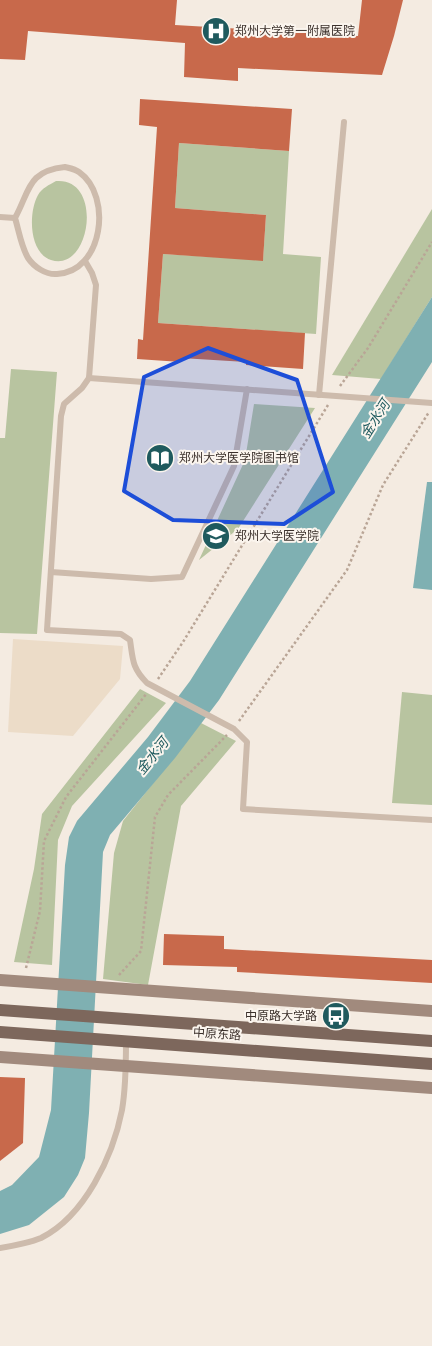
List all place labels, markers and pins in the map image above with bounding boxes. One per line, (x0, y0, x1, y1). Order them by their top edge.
hospital icon: 郑州大学第一附属医院 (201, 16, 231, 46)
place label: 郑州大学第一附属医院 (235, 22, 355, 39)
library icon: 郑州大学医学院图书馆 (145, 443, 175, 473)
place label: 郑州大学医学院图书馆 (179, 449, 299, 466)
school or university icon: 郑州大学医学院 (201, 521, 231, 551)
place label: 郑州大学医学院 (235, 527, 319, 544)
bus stop icon: 中原路大学路 (321, 1001, 351, 1031)
place label: 中原路大学路 (245, 1007, 317, 1024)

